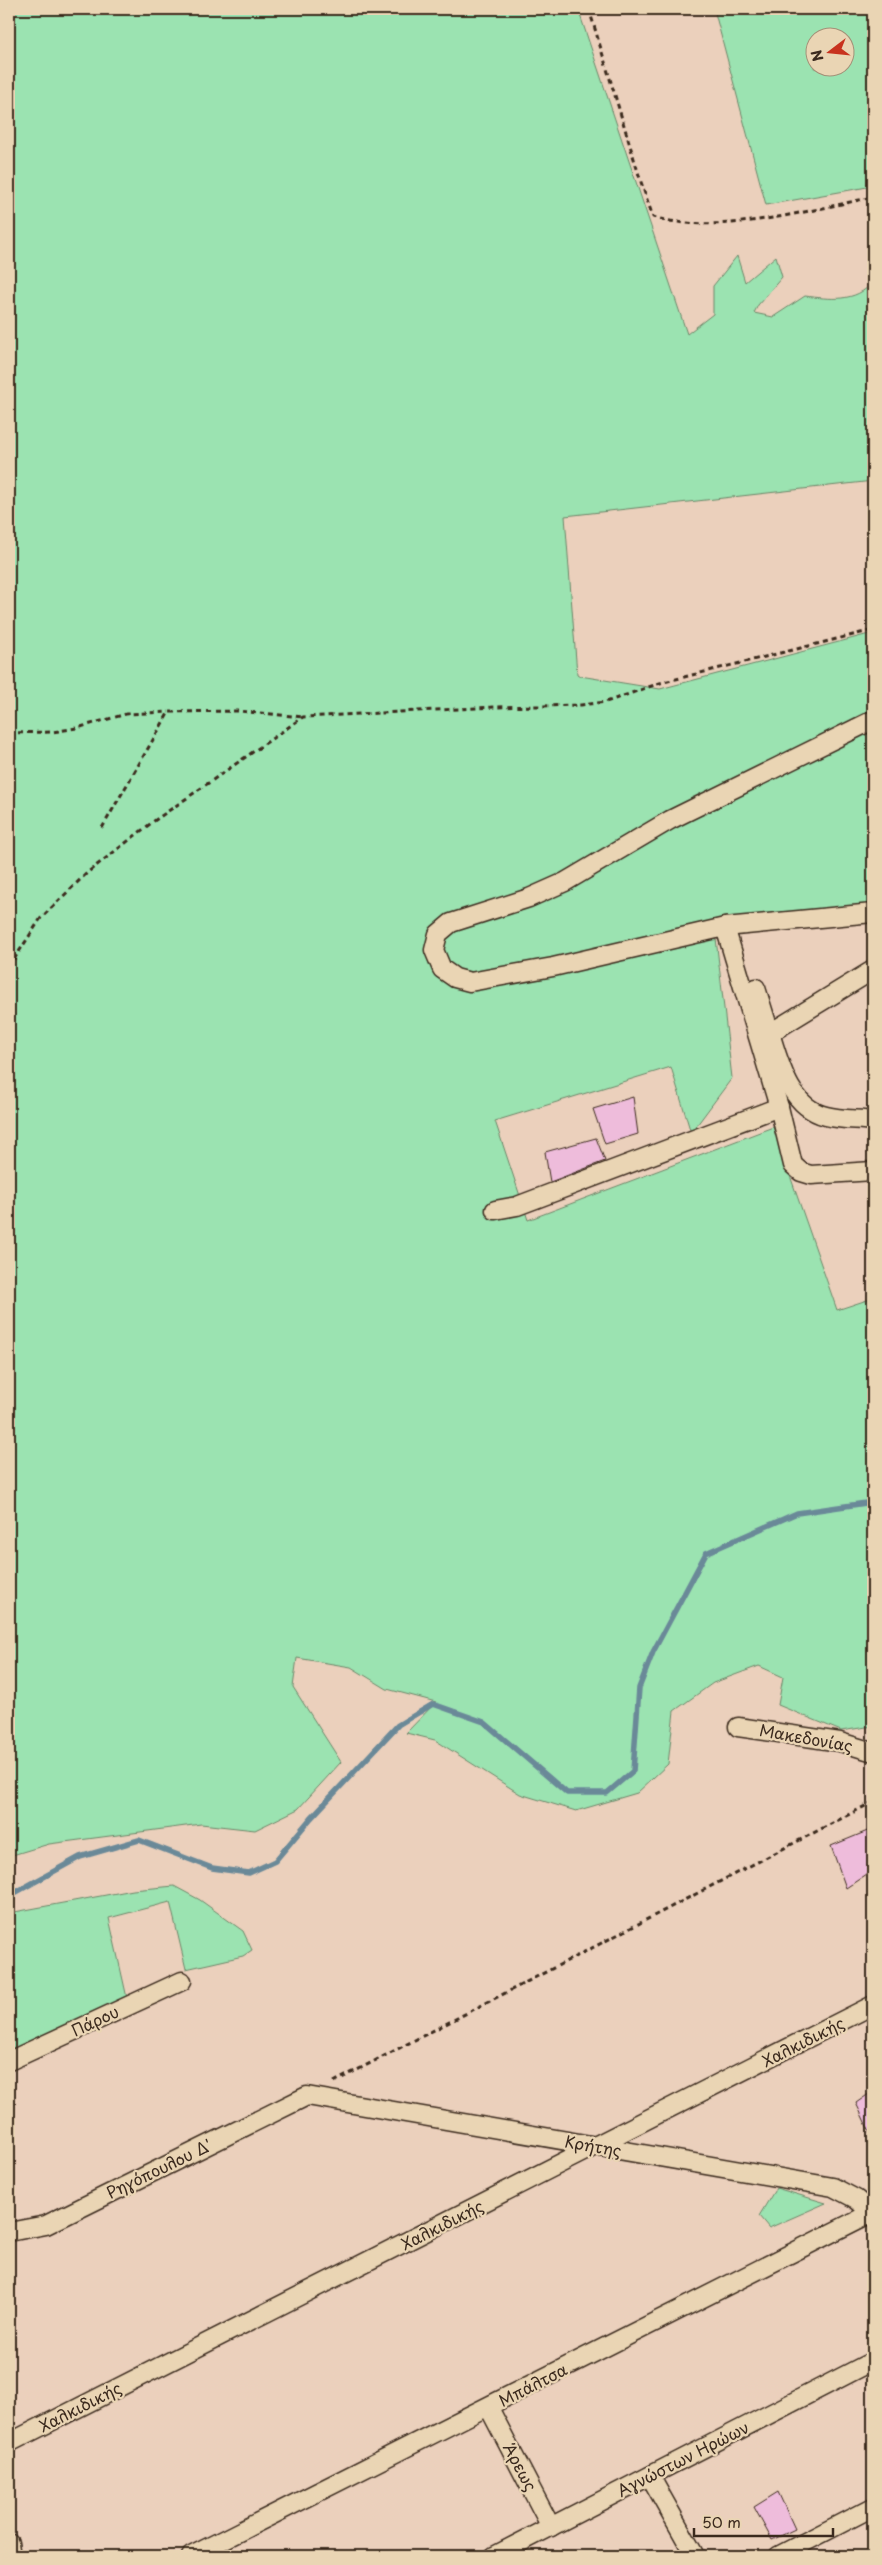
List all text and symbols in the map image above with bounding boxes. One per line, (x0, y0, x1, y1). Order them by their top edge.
north arrow (804, 28, 854, 78)
text: N (805, 47, 829, 64)
street label: Μακεδονίας (758, 1717, 855, 1757)
street label: Πάρου (67, 1999, 122, 2042)
street label: Χαλκιδικής (757, 2010, 848, 2072)
street label: Κρήτης (563, 2128, 624, 2162)
street label: Ρηγόπουλου Δ' (102, 2132, 215, 2204)
street label: Χαλκιδικής (396, 2193, 487, 2255)
street label: Μπάλτσα (494, 2356, 571, 2412)
street label: Χαλκιδικής (34, 2375, 125, 2437)
street label: Αγνώστων Ηρώων (612, 2414, 753, 2502)
street label: Άρεως (498, 2438, 544, 2495)
scale bar (694, 2505, 833, 2537)
text: 50 m (702, 2510, 741, 2533)

